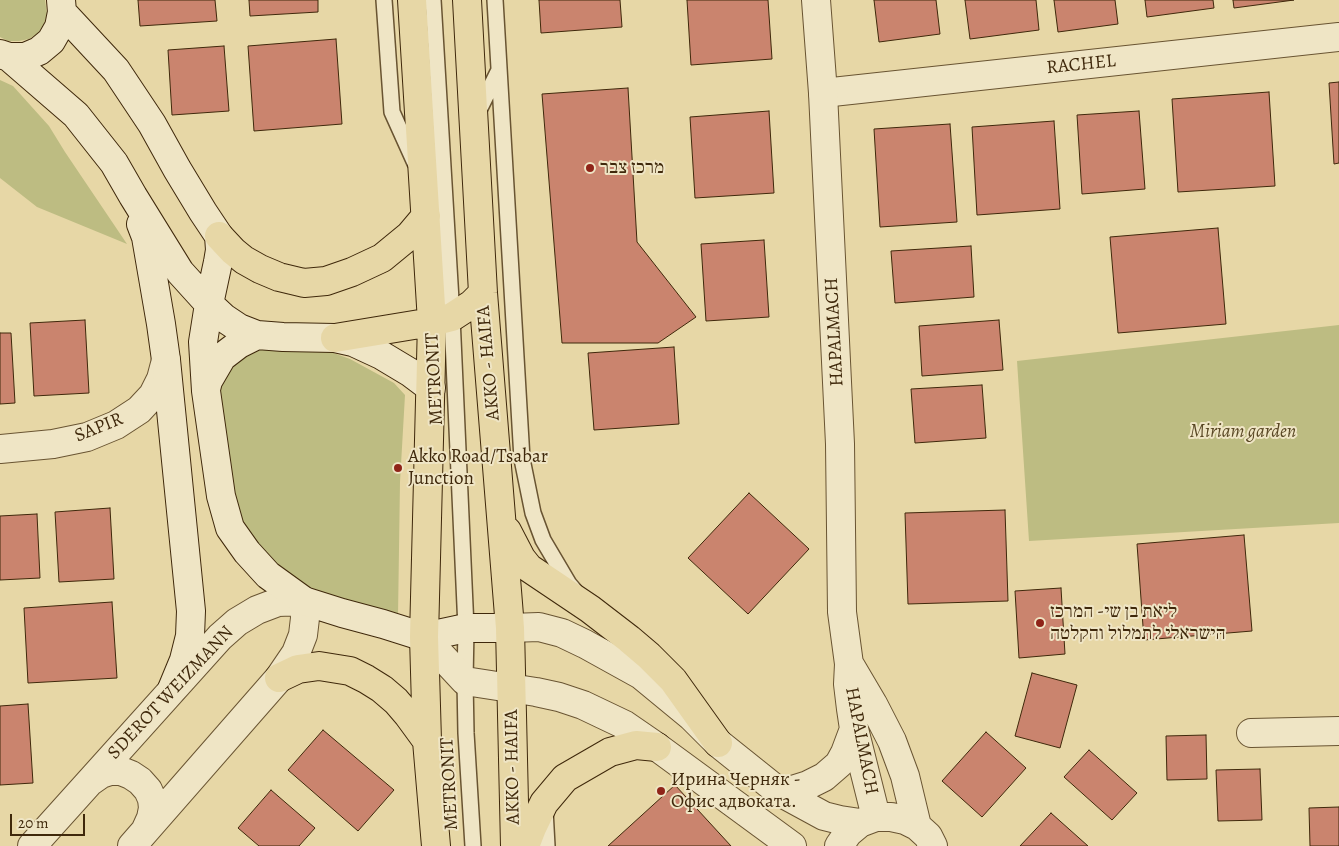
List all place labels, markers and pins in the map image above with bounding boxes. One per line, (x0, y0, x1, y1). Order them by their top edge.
place label: מרכז צבר (600, 157, 664, 179)
marker: מרכז צבר (584, 162, 596, 174)
place label: Akko Road/Tsabar Junction (408, 446, 548, 490)
marker: Akko Road/Tsabar Junction (392, 462, 404, 474)
place label: ליאת בן שי- המרכז הישראלי לתמלול והקלטה (1050, 601, 1226, 645)
marker: ליאת בן שי- המרכז הישראלי לתמלול והקלטה (1034, 617, 1046, 629)
place label: Ирина Черняк - Офис адвоката. (671, 769, 801, 813)
marker: Ирина Черняк - Офис адвоката. (655, 785, 667, 797)

